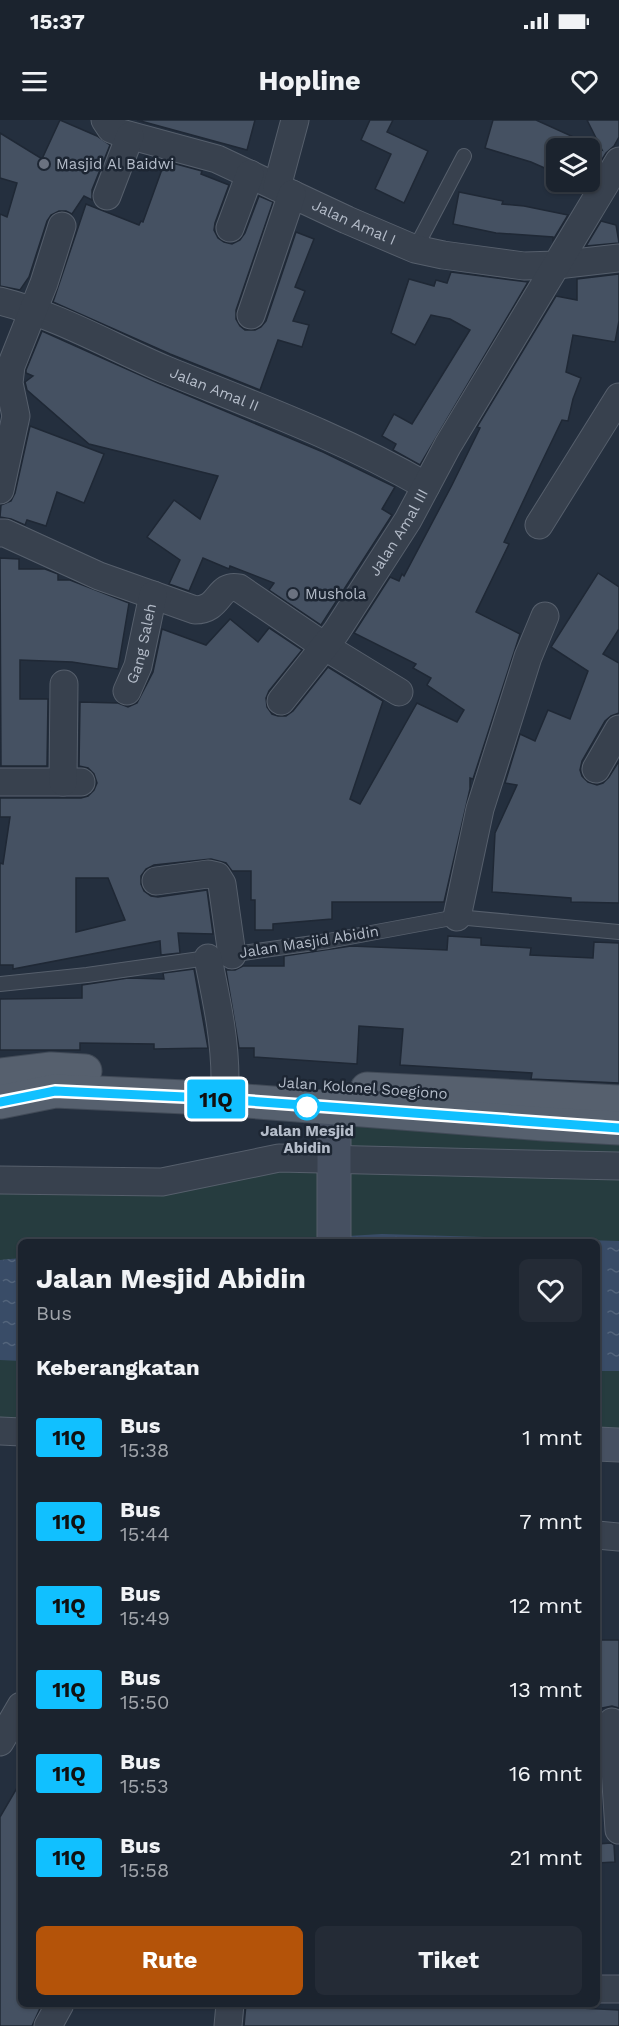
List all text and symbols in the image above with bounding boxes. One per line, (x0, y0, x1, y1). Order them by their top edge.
text: 15:37 (30, 9, 85, 34)
icon: menu (18, 65, 51, 98)
text: Hopline (258, 65, 361, 97)
icon: heart (568, 65, 601, 98)
map controls (546, 138, 600, 192)
button: layers (546, 138, 600, 192)
place label: Masjid Al Baidwi (56, 155, 174, 173)
marker: Masjid Al Baidwi (37, 157, 51, 171)
street label: Jalan Amal I (309, 196, 399, 249)
street label: Jalan Amal II (167, 363, 262, 415)
street label: Jalan Amal III (365, 486, 432, 579)
place label: Mushola (305, 585, 367, 603)
marker: Mushola (286, 587, 300, 601)
street label: Gang Saleh (122, 602, 160, 687)
street label: Jalan Masjid Abidin (238, 922, 380, 962)
street label: Jalan Kolonel Soegiono (278, 1073, 448, 1103)
line badge: 11Q (182, 1080, 250, 1118)
text: 11Q (199, 1087, 233, 1112)
marker: Jalan Mesjid Abidin (294, 1094, 320, 1120)
place label: Jalan Mesjid Abidin (260, 1122, 354, 1157)
button: heart (519, 1259, 582, 1322)
text: Jalan Mesjid Abidin (36, 1262, 306, 1295)
text: Bus (36, 1301, 72, 1325)
text: Keberangkatan (36, 1355, 200, 1380)
text: Bus (120, 1413, 160, 1438)
text: 11Q (52, 1425, 86, 1450)
text: 1 mnt (522, 1425, 582, 1450)
text: 15:38 (120, 1438, 169, 1462)
text: Bus (120, 1497, 160, 1522)
text: 11Q (52, 1509, 86, 1534)
text: 7 mnt (519, 1509, 582, 1534)
text: 15:44 (120, 1522, 170, 1546)
text: Bus (120, 1581, 160, 1606)
text: 11Q (52, 1593, 86, 1618)
text: 12 mnt (509, 1593, 582, 1618)
text: 15:49 (120, 1606, 170, 1630)
text: Bus (120, 1665, 160, 1690)
text: 11Q (52, 1677, 86, 1702)
text: 13 mnt (509, 1677, 582, 1702)
text: 15:50 (120, 1690, 169, 1714)
text: Bus (120, 1749, 160, 1774)
text: 11Q (52, 1761, 86, 1786)
text: 16 mnt (509, 1761, 582, 1786)
text: 15:53 (120, 1774, 169, 1798)
text: Bus (120, 1833, 160, 1858)
text: 11Q (52, 1845, 86, 1870)
text: 21 mnt (509, 1845, 582, 1870)
text: 15:58 (120, 1858, 169, 1882)
button: Rute (36, 1926, 303, 1995)
button: Tiket (315, 1926, 582, 1995)

